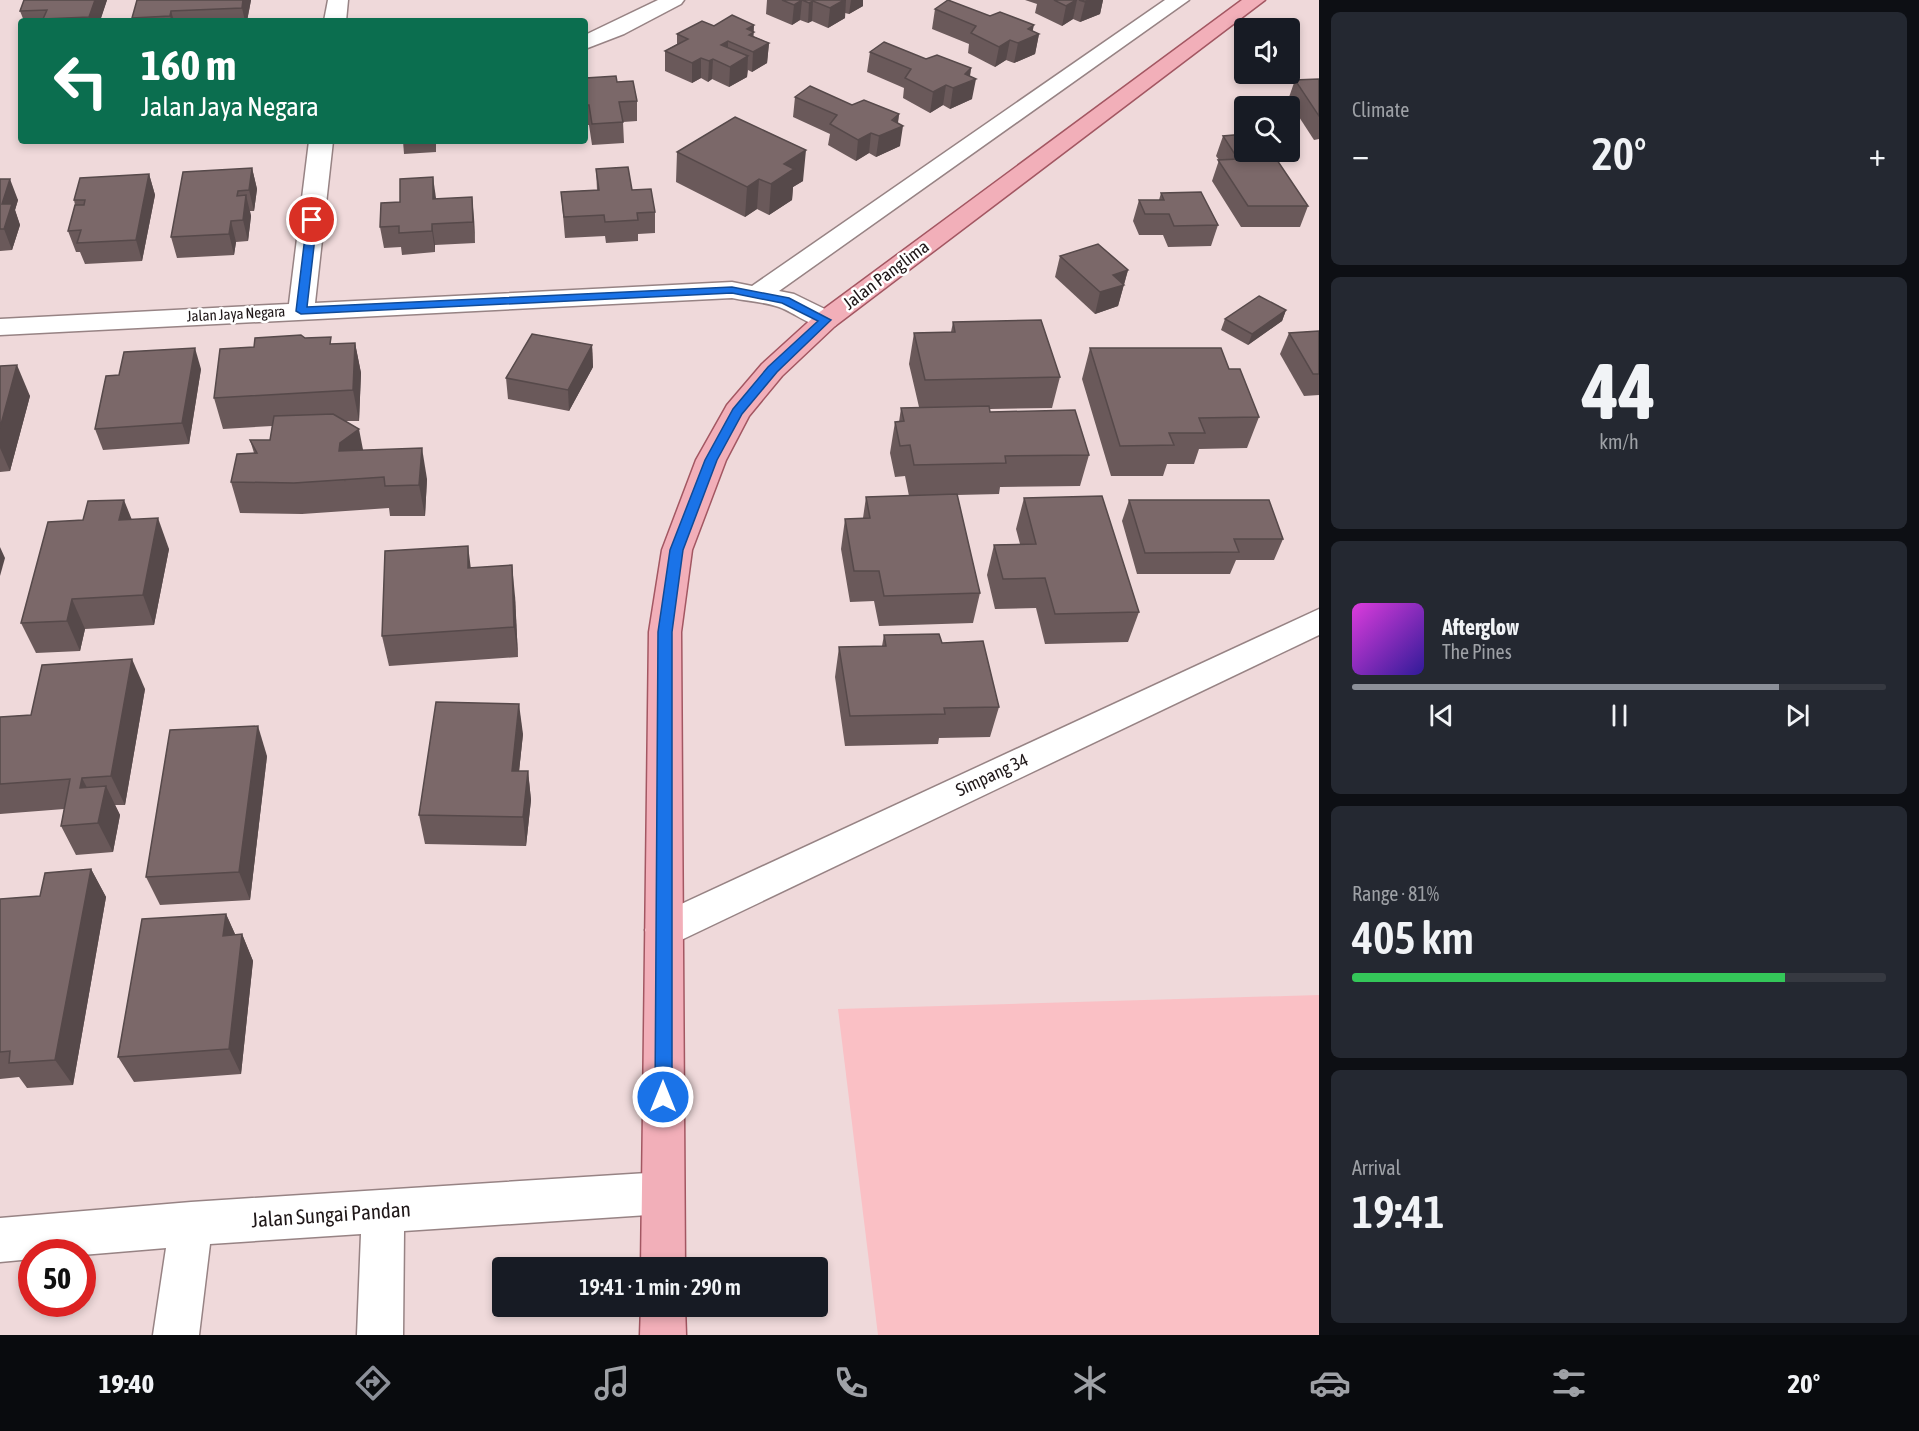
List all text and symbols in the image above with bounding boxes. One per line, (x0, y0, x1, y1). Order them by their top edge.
map controls (1234, 18, 1300, 162)
button: sound (1234, 18, 1300, 84)
text: 160 m (141, 41, 236, 89)
icon: left (42, 42, 120, 120)
text: Jalan Jaya Negara (141, 91, 319, 122)
button: search (1234, 96, 1300, 162)
text: Climate (1352, 98, 1409, 121)
text: 20° (1592, 128, 1646, 180)
text: − (1352, 135, 1369, 173)
text: + (1869, 135, 1886, 173)
pin (286, 194, 337, 245)
icon: arrive (295, 203, 328, 236)
street label: Jalan Panglima (839, 236, 933, 314)
street label: Jalan Jaya Negara (186, 302, 286, 325)
text: 44 (1582, 346, 1656, 436)
text: km/h (1599, 430, 1639, 453)
text: Afterglow (1442, 614, 1519, 640)
text: The Pines (1442, 640, 1512, 663)
icon: previous (1425, 699, 1458, 732)
icon: pause (1603, 699, 1636, 732)
icon: next (1781, 699, 1814, 732)
street label: Simpang 34 (952, 749, 1031, 800)
text: Range · 81% (1352, 882, 1439, 905)
text: 405 km (1352, 912, 1474, 964)
position arrow (631, 1065, 695, 1129)
text: Arrival (1352, 1156, 1401, 1179)
text: 19:41 (1352, 1186, 1445, 1238)
street label: Jalan Sungai Pandan (250, 1196, 411, 1232)
speed limit sign: 50 (18, 1239, 96, 1317)
text: 19:41 · 1 min · 290 m (579, 1274, 741, 1300)
icon: directions (352, 1362, 394, 1404)
icon: music (591, 1362, 633, 1404)
icon: phone (830, 1362, 872, 1404)
icon: climate (1069, 1362, 1111, 1404)
icon: car (1309, 1362, 1351, 1404)
icon: filters (1548, 1362, 1590, 1404)
text: 19:40 (99, 1368, 154, 1399)
text: 20° (1787, 1368, 1820, 1399)

